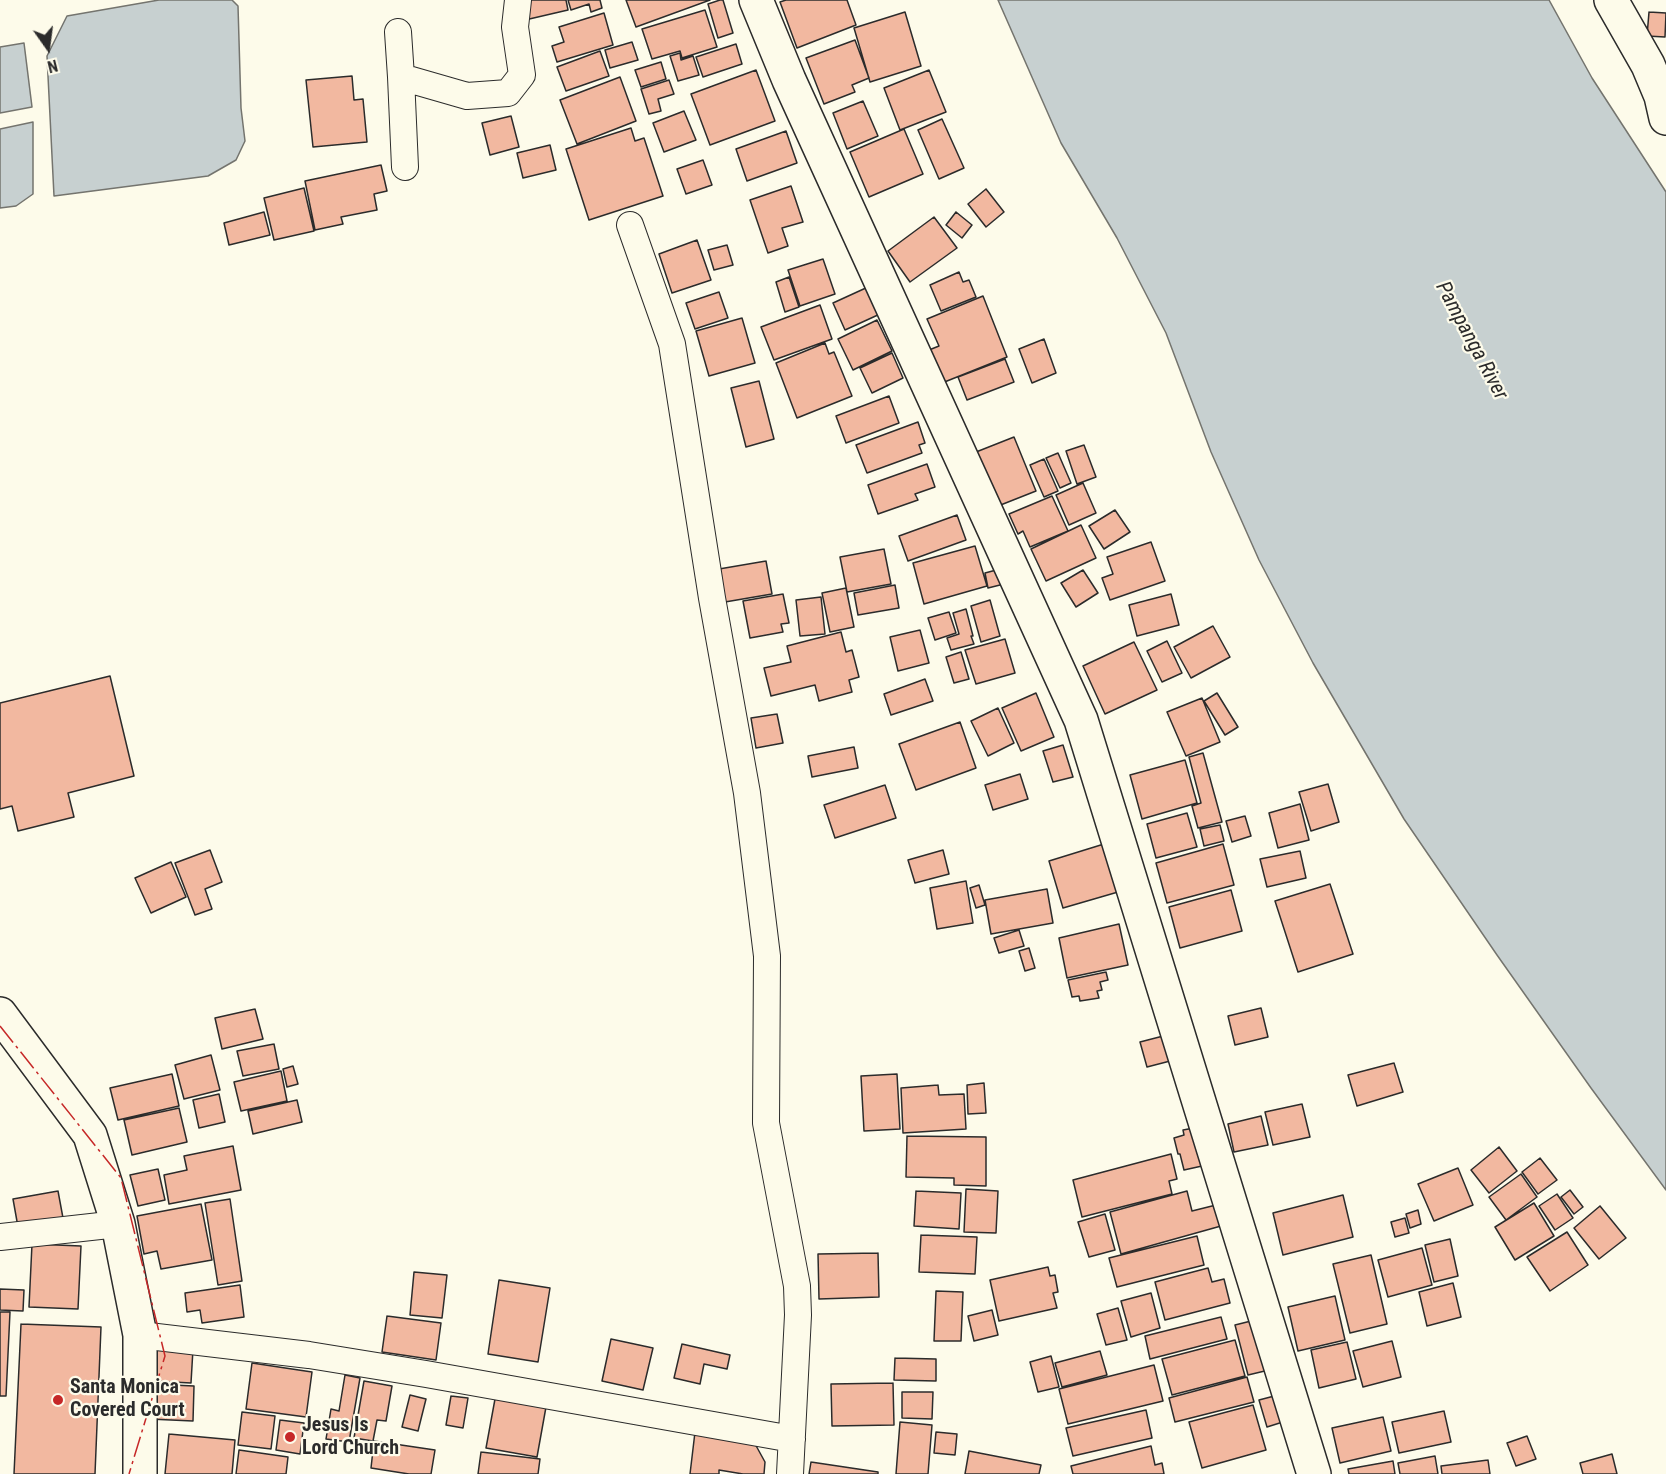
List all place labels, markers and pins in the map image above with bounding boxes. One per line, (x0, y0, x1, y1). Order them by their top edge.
place label: Santa Monica Covered Court (70, 1376, 185, 1423)
marker: Santa Monica Covered Court (51, 1393, 65, 1407)
place label: Jesus Is Lord Church (302, 1414, 399, 1461)
marker: Jesus Is Lord Church (283, 1430, 297, 1444)

